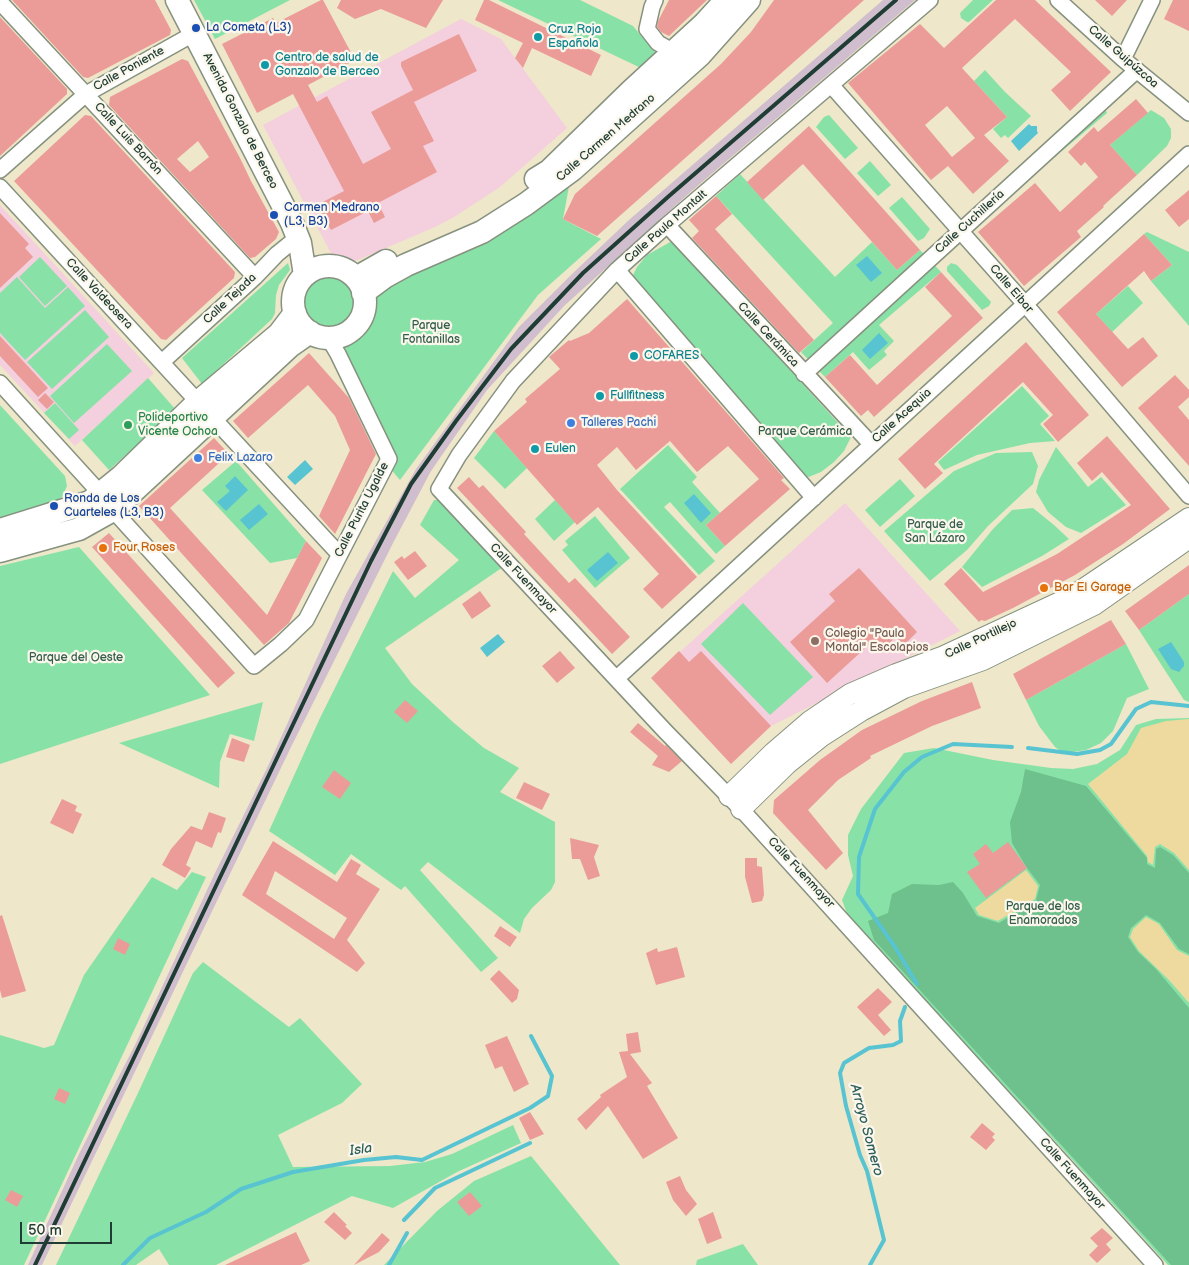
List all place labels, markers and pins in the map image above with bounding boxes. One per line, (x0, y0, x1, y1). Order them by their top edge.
place label: La Cometa (L3) (206, 21, 291, 35)
marker: La Cometa (L3) (190, 22, 202, 34)
place label: Cruz Roja Española (548, 23, 601, 51)
marker: Cruz Roja Española (532, 31, 544, 43)
place label: Centro de salud de Gonzalo de Berceo (275, 51, 380, 79)
marker: Centro de salud de Gonzalo de Berceo (259, 59, 271, 71)
place label: Carmen Medrano (L3, B3) (284, 201, 380, 229)
marker: Carmen Medrano (L3, B3) (268, 209, 280, 221)
place label: COFARES (644, 349, 699, 363)
marker: COFARES (628, 350, 640, 362)
place label: Fullfitness (610, 389, 664, 403)
marker: Fullfitness (594, 390, 606, 402)
place label: Polideportivo Vicente Ochoa (138, 411, 218, 439)
place label: Talleres Pachi (581, 416, 656, 430)
marker: Talleres Pachi (565, 417, 577, 429)
marker: Polideportivo Vicente Ochoa (122, 419, 134, 431)
place label: Eulen (545, 442, 576, 456)
marker: Eulen (529, 443, 541, 455)
place label: Felix Lazaro (208, 451, 273, 465)
marker: Felix Lazaro (192, 452, 204, 464)
place label: Ronda de Los Cuarteles (L3, B3) (64, 492, 164, 520)
marker: Ronda de Los Cuarteles (L3, B3) (48, 500, 60, 512)
place label: Four Roses (113, 541, 175, 555)
marker: Four Roses (97, 542, 109, 554)
place label: Bar El Garage (1054, 581, 1131, 595)
marker: Bar El Garage (1038, 582, 1050, 594)
place label: Colegio "Paula Montal" Escolapios (825, 627, 928, 655)
marker: Colegio "Paula Montal" Escolapios (809, 635, 821, 647)

